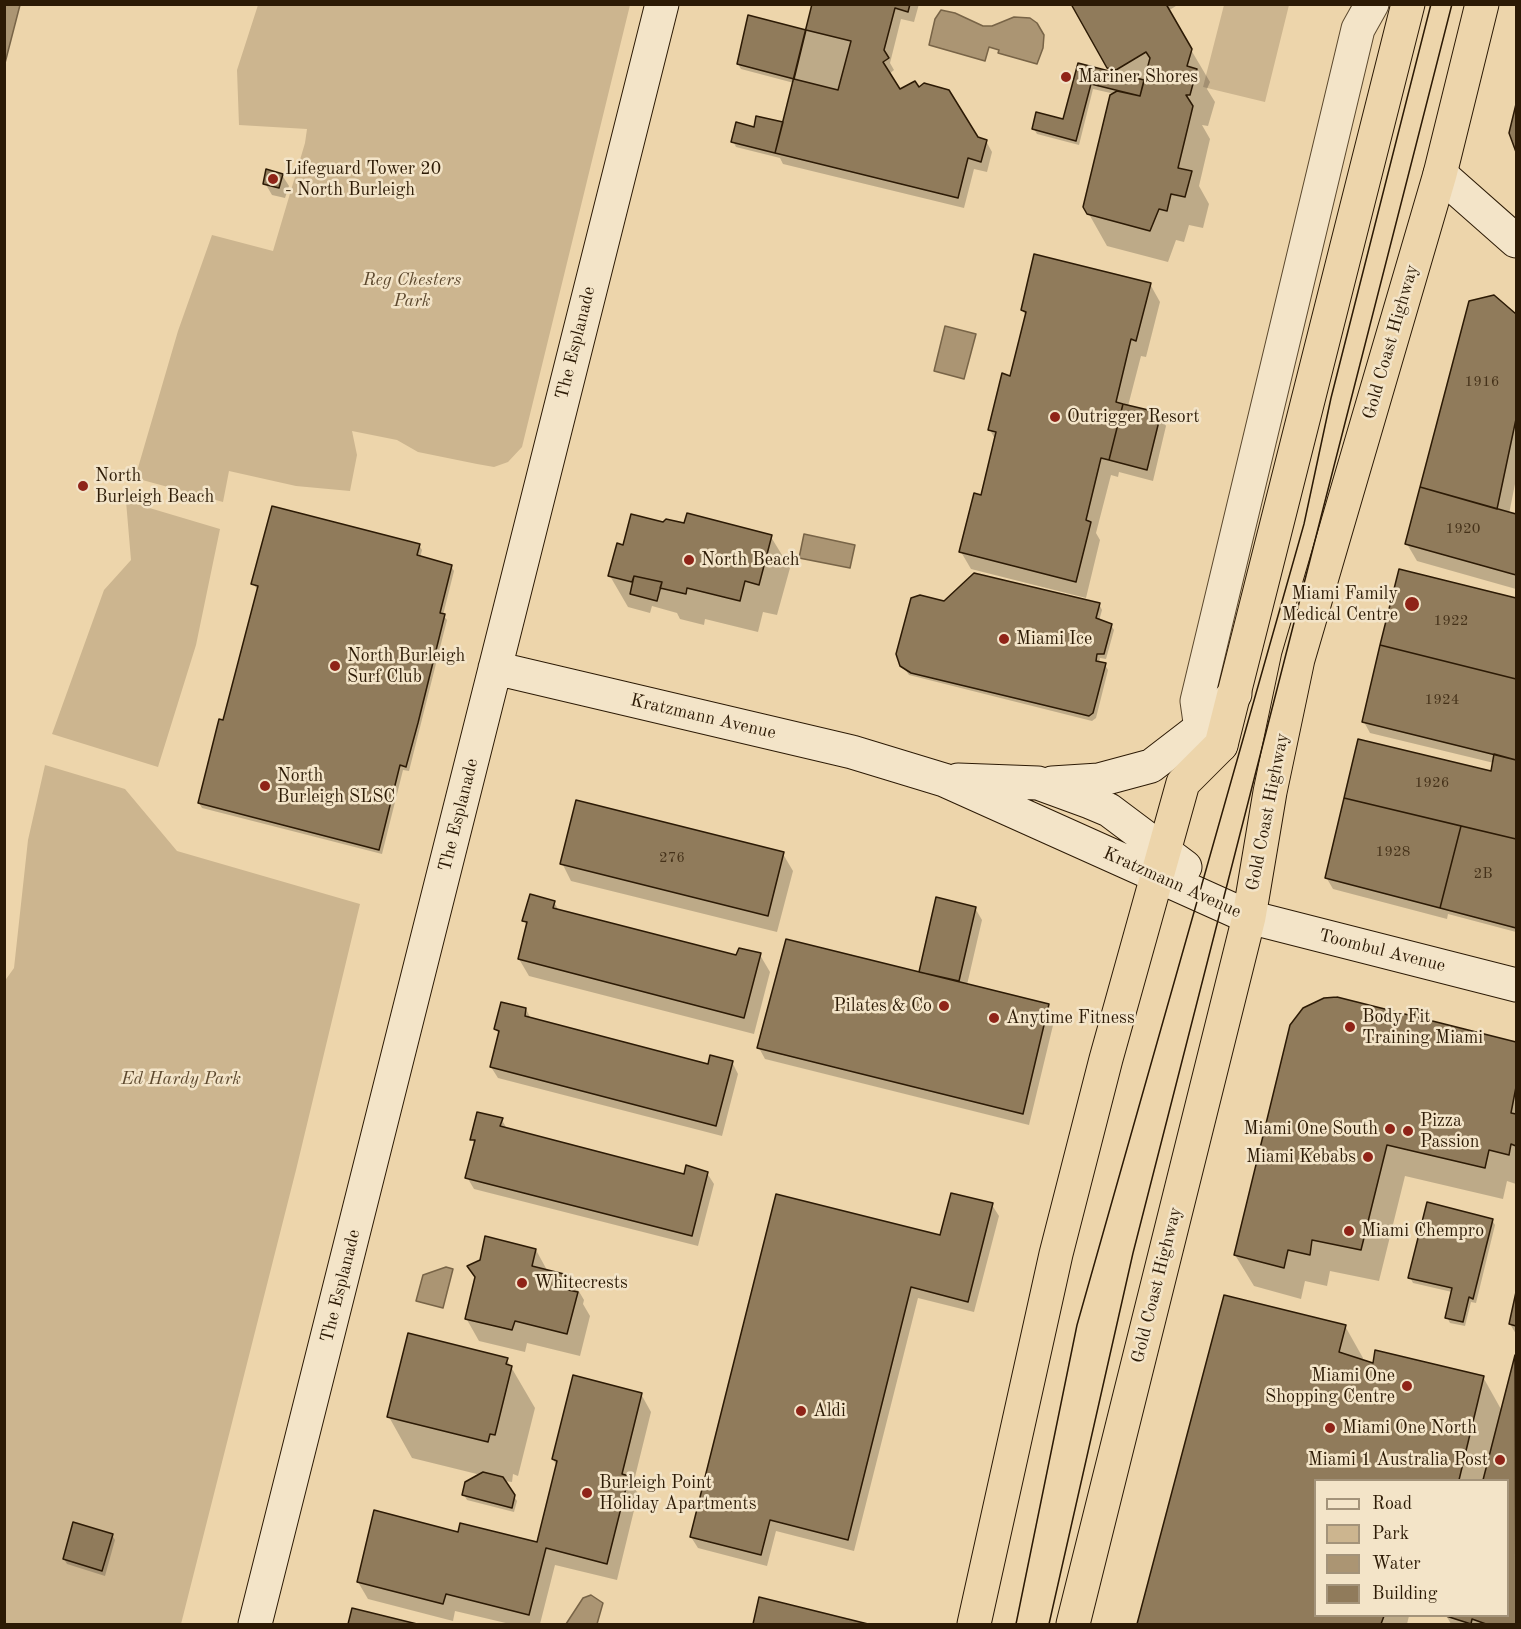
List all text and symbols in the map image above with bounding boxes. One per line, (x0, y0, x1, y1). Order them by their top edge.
place label: Mariner Shores (1078, 66, 1198, 88)
marker: Mariner Shores (1059, 70, 1073, 84)
place label: Lifeguard Tower 20 - North Burleigh (285, 158, 441, 201)
marker: Lifeguard Tower 20 - North Burleigh (266, 172, 280, 186)
street label: Gold Coast Highway (1359, 262, 1423, 422)
park label: Reg Chesters Park (363, 269, 461, 312)
street label: The Esplanade (552, 284, 600, 402)
house number: 1916 (1465, 373, 1499, 391)
place label: Outrigger Resort (1067, 406, 1199, 428)
marker: Outrigger Resort (1048, 410, 1062, 424)
place label: North Burleigh Beach (95, 465, 214, 508)
marker: North Burleigh Beach (76, 479, 90, 493)
house number: 1920 (1446, 520, 1480, 538)
place label: North Beach (701, 549, 800, 571)
marker: North Beach (682, 553, 696, 567)
place label: Miami Family Medical Centre (1282, 583, 1398, 626)
marker: Miami Family Medical Centre (1403, 595, 1421, 613)
house number: 1922 (1434, 612, 1468, 630)
place label: Miami Ice (1016, 628, 1092, 650)
marker: Miami Ice (997, 632, 1011, 646)
place label: North Burleigh Surf Club (347, 645, 465, 688)
marker: North Burleigh Surf Club (328, 659, 342, 673)
street label: Kratzmann Avenue (628, 690, 778, 744)
house number: 1924 (1425, 691, 1459, 709)
street label: Gold Coast Highway (1242, 731, 1294, 893)
street label: The Esplanade (435, 756, 483, 874)
place label: North Burleigh SLSC (277, 765, 395, 808)
house number: 1926 (1415, 774, 1449, 792)
marker: North Burleigh SLSC (258, 779, 272, 793)
street label: Kratzmann Avenue (1100, 843, 1244, 923)
house number: 1928 (1376, 843, 1410, 861)
house number: 276 (659, 849, 685, 867)
house number: 2B (1473, 865, 1493, 883)
street label: Toombul Avenue (1316, 925, 1448, 977)
place label: Pilates & Co (834, 995, 932, 1017)
marker: Pilates & Co (937, 999, 951, 1013)
place label: Body Fit Training Miami (1362, 1006, 1483, 1048)
place label: Anytime Fitness (1006, 1007, 1135, 1029)
marker: Anytime Fitness (987, 1011, 1001, 1025)
marker: Body Fit Training Miami (1343, 1020, 1357, 1034)
park label: Ed Hardy Park (121, 1068, 241, 1090)
place label: Pizza Passion (1420, 1110, 1479, 1152)
place label: Miami One South (1244, 1118, 1378, 1140)
marker: Miami One South (1383, 1122, 1397, 1136)
marker: Pizza Passion (1401, 1124, 1415, 1138)
place label: Miami Kebabs (1246, 1146, 1356, 1168)
marker: Miami Kebabs (1361, 1150, 1375, 1164)
street label: Gold Coast Highway (1127, 1205, 1187, 1365)
place label: Miami Chempro (1361, 1220, 1484, 1242)
marker: Miami Chempro (1342, 1224, 1356, 1238)
street label: The Esplanade (317, 1227, 365, 1345)
place label: Whitecrests (534, 1272, 628, 1294)
marker: Whitecrests (515, 1276, 529, 1290)
place label: Miami One Shopping Centre (1265, 1365, 1395, 1408)
marker: Miami One Shopping Centre (1400, 1379, 1414, 1393)
place label: Aldi (813, 1400, 846, 1422)
marker: Aldi (794, 1404, 808, 1418)
place label: Miami One North (1342, 1417, 1477, 1439)
marker: Miami One North (1323, 1421, 1337, 1435)
place label: Miami 1 Australia Post (1308, 1449, 1488, 1471)
marker: Miami 1 Australia Post (1493, 1453, 1507, 1467)
place label: Burleigh Point Holiday Apartments (599, 1472, 756, 1514)
legend (1314, 1479, 1509, 1617)
marker: Burleigh Point Holiday Apartments (580, 1486, 594, 1500)
text: Road (1372, 1495, 1412, 1513)
text: Park (1372, 1525, 1409, 1543)
text: Water (1372, 1555, 1421, 1573)
text: Building (1372, 1585, 1437, 1603)

